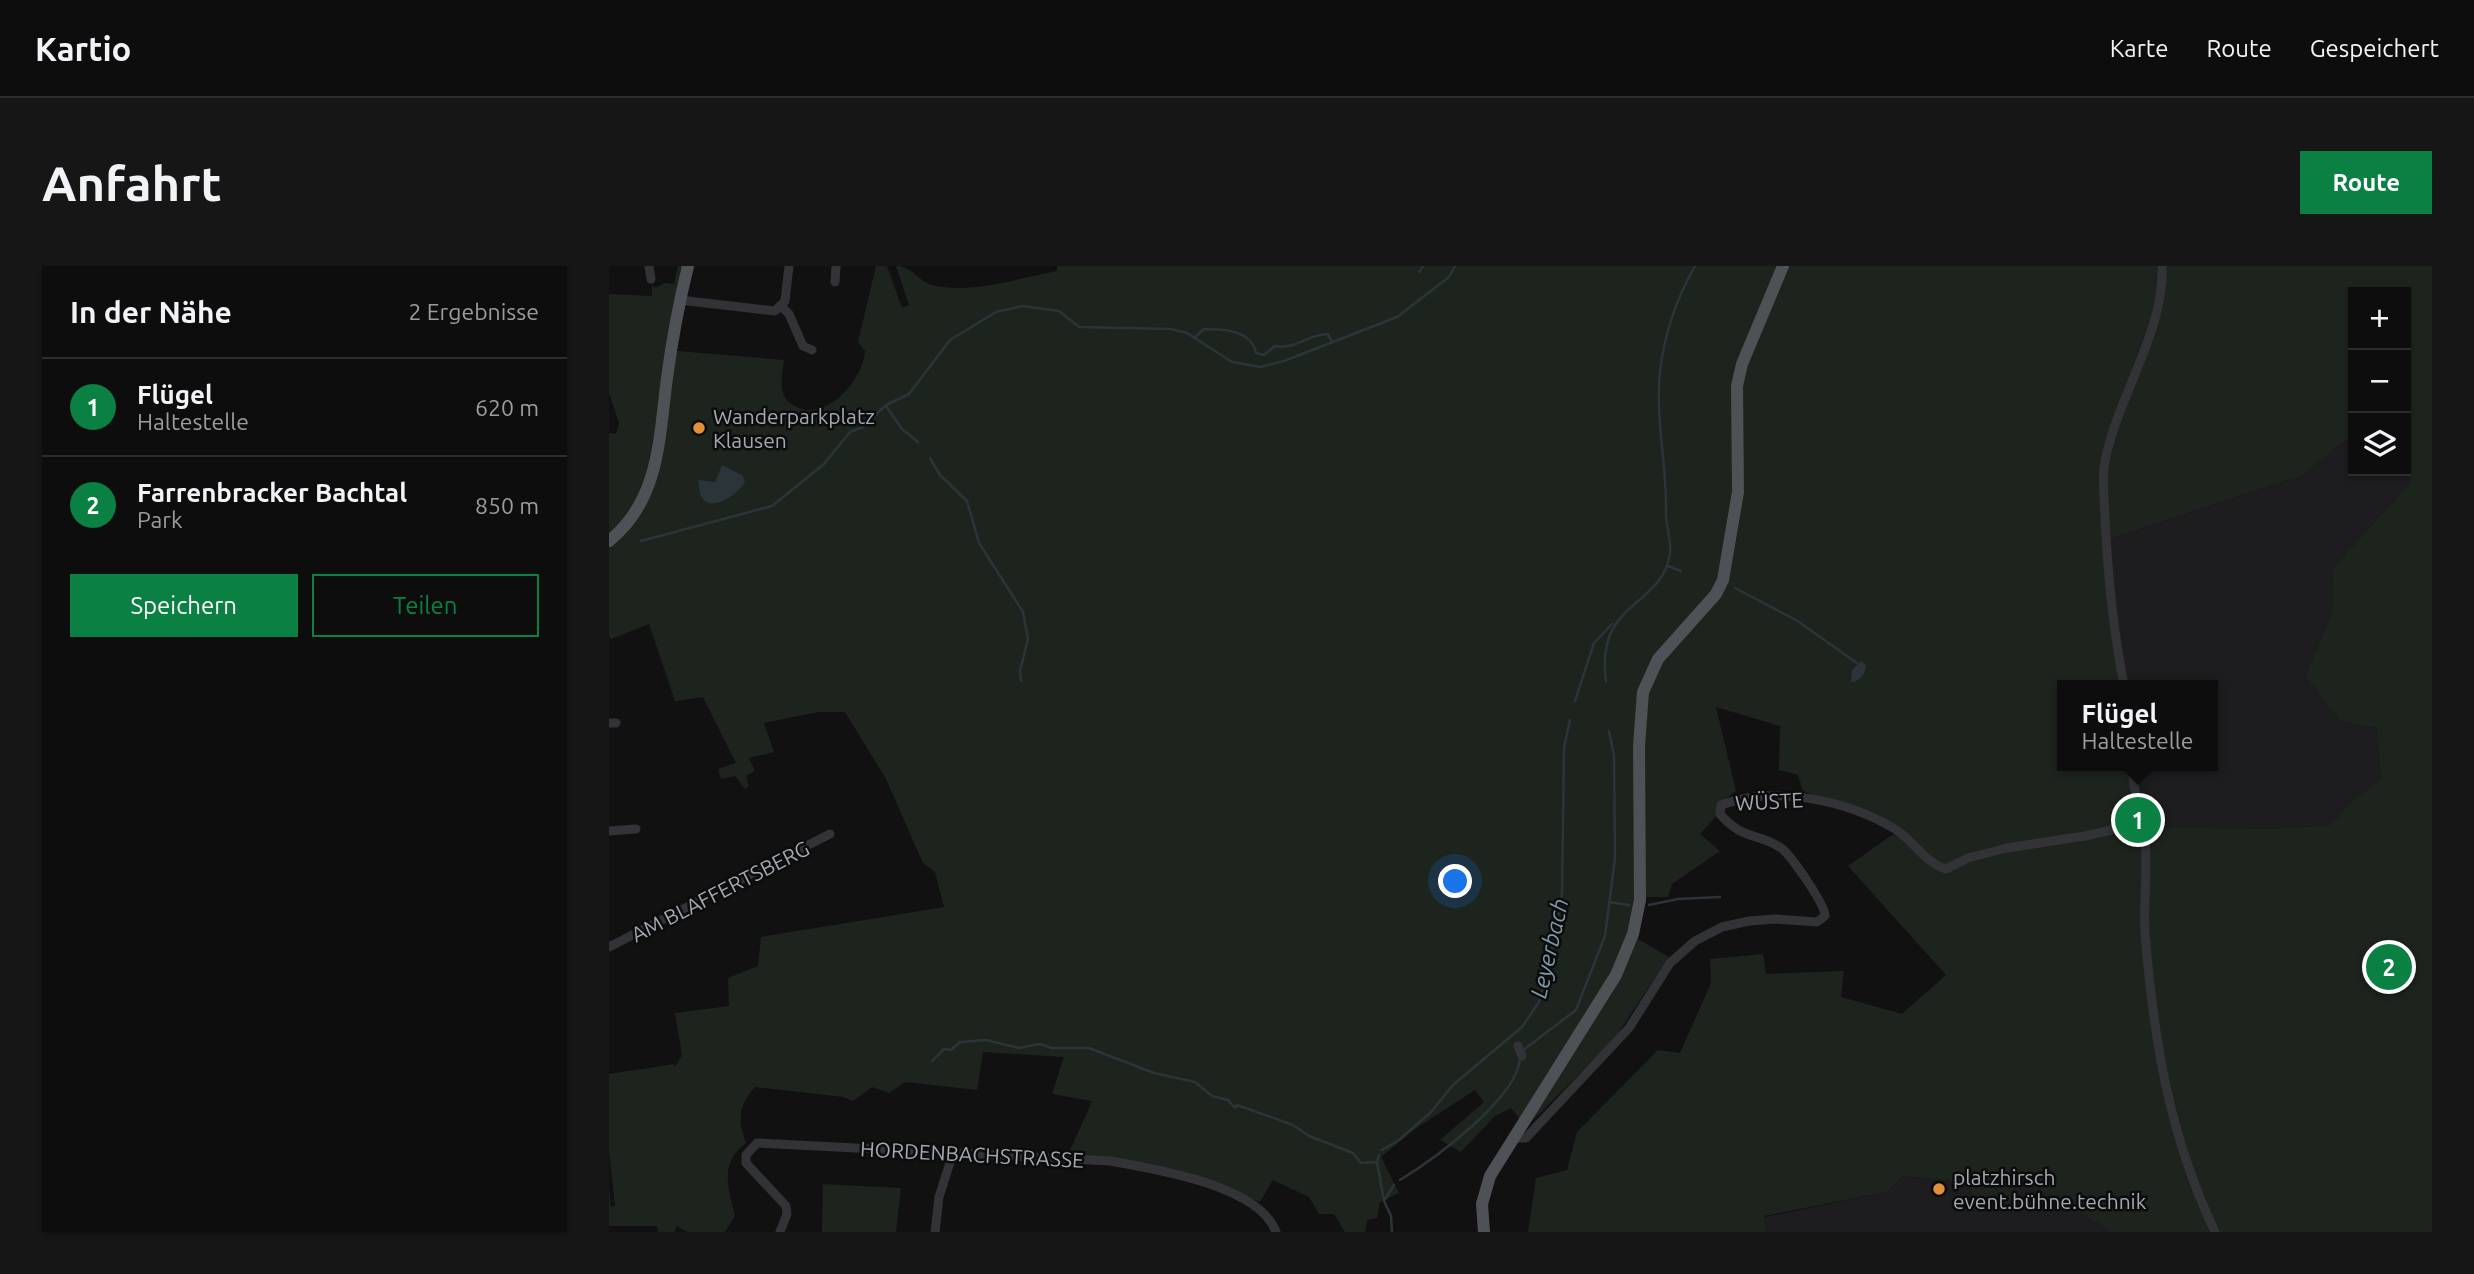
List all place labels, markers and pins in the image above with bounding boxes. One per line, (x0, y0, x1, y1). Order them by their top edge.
place label: Wanderparkplatz Klausen (713, 404, 875, 452)
marker: Wanderparkplatz Klausen (691, 420, 707, 436)
pin: 1 (2115, 794, 2161, 846)
pin: 2 (2366, 941, 2412, 993)
place label: platzhirsch event.bühne.technik (1953, 1165, 2147, 1213)
marker: platzhirsch event.bühne.technik (1931, 1181, 1947, 1197)

